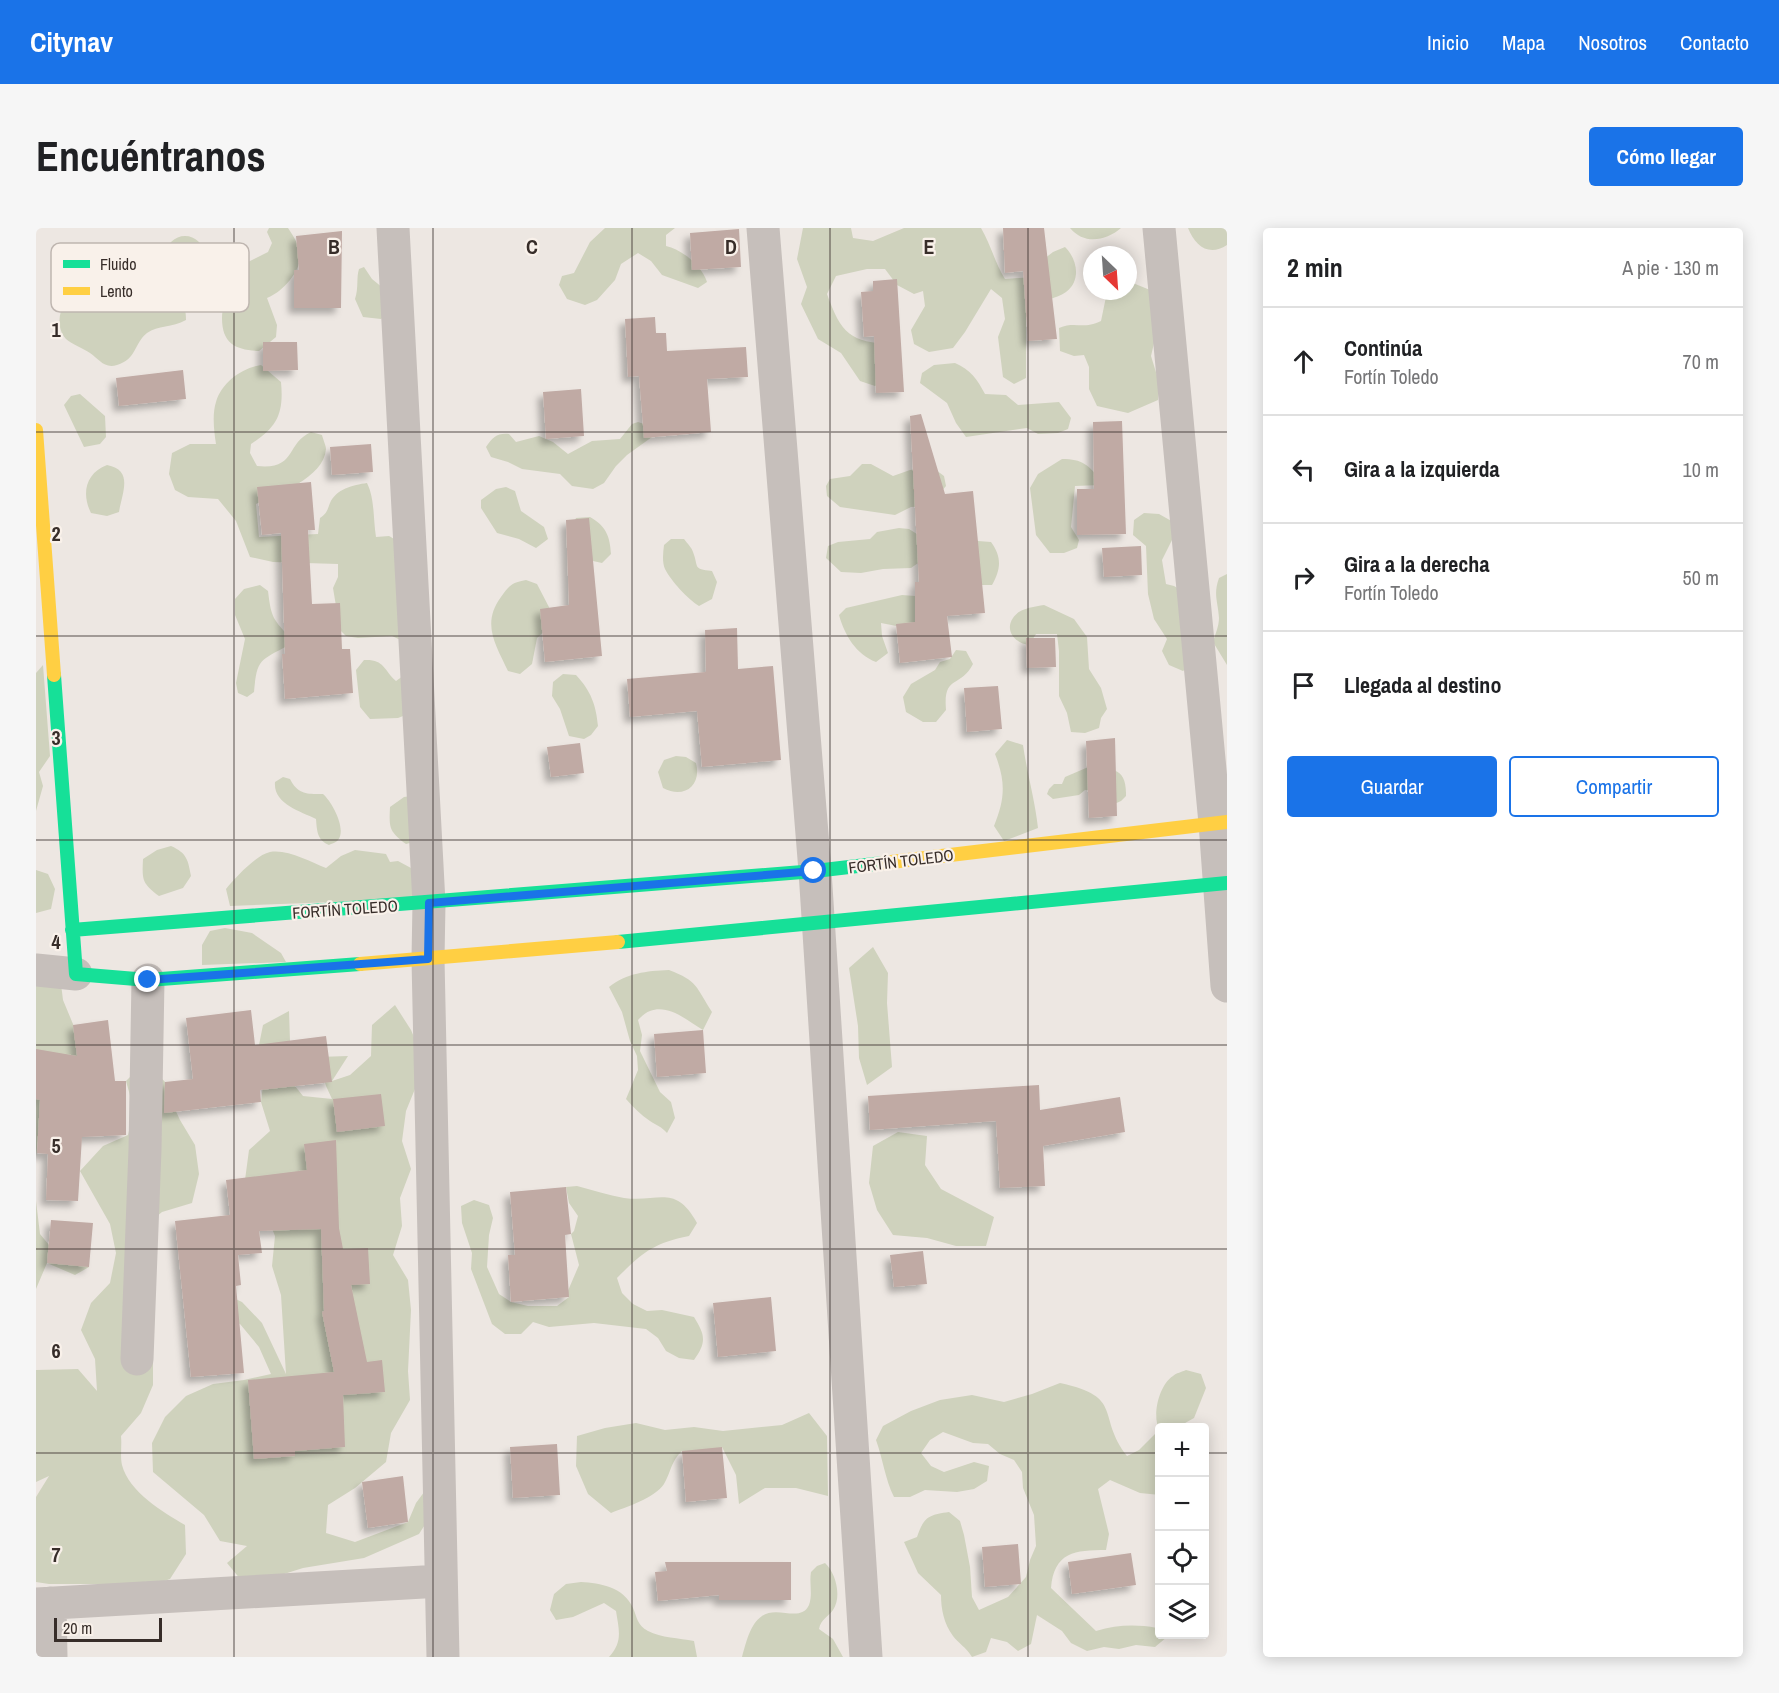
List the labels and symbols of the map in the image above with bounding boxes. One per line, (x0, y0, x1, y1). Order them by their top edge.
text: B (328, 233, 340, 260)
text: C (526, 233, 538, 260)
text: D (725, 233, 737, 260)
text: E (924, 233, 935, 260)
legend (51, 243, 249, 312)
north arrow (1083, 246, 1137, 300)
text: Fluido (100, 253, 136, 275)
text: Lento (100, 280, 133, 302)
text: 1 (51, 316, 61, 343)
text: 2 (51, 520, 61, 547)
text: 3 (51, 724, 61, 751)
street label: FORTÍN TOLEDO (847, 844, 955, 878)
route start (800, 857, 826, 883)
street label: FORTÍN TOLEDO (291, 894, 399, 924)
text: 4 (51, 928, 61, 955)
route end (134, 966, 160, 992)
text: 5 (51, 1132, 61, 1159)
text: 6 (51, 1337, 61, 1364)
text: 7 (51, 1541, 61, 1568)
scale bar (54, 1615, 162, 1642)

